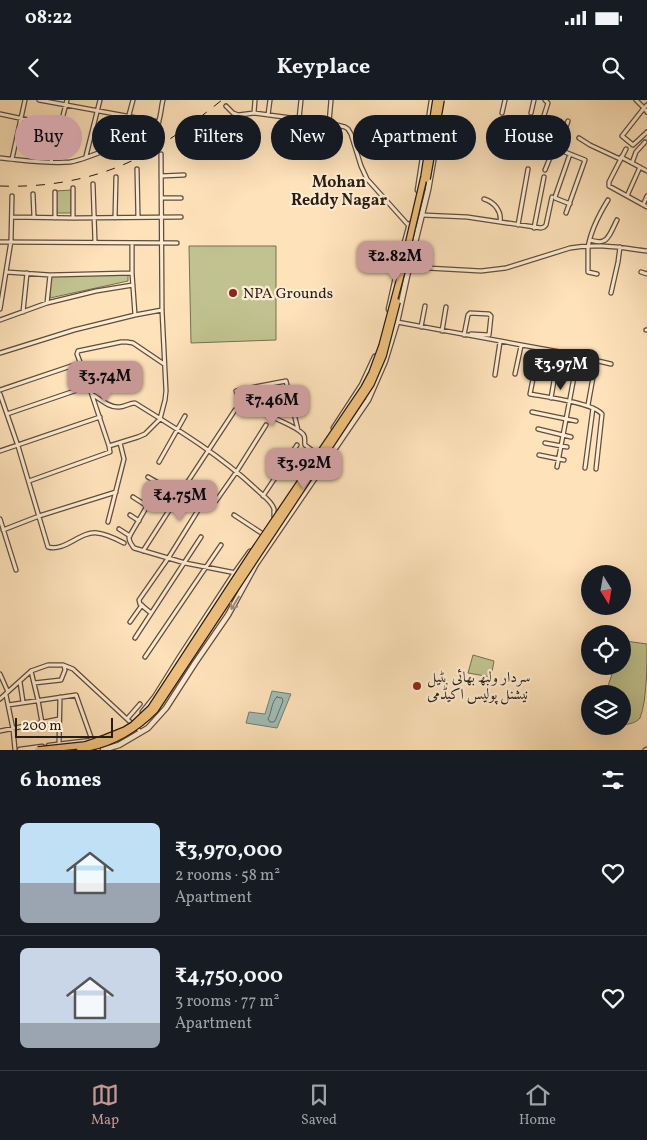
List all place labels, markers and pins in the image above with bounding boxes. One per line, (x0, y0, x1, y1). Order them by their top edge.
pin: ₹2.82M (354, 240, 436, 283)
place label: NPA Grounds (243, 284, 333, 305)
marker: NPA Grounds (227, 287, 239, 299)
pin: ₹3.97M (520, 348, 602, 391)
pin: ₹3.74M (64, 360, 146, 403)
pin: ₹7.46M (231, 384, 313, 427)
pin: ₹3.92M (263, 448, 345, 490)
pin: ₹4.75M (139, 480, 221, 522)
place label: سردار ولبھ بھائی پٹیل نیشنل پولیس اکیڈمی (427, 668, 530, 706)
marker: سردار ولبھ بھائی پٹیل نیشنل پولیس اکیڈمی (411, 680, 423, 692)

